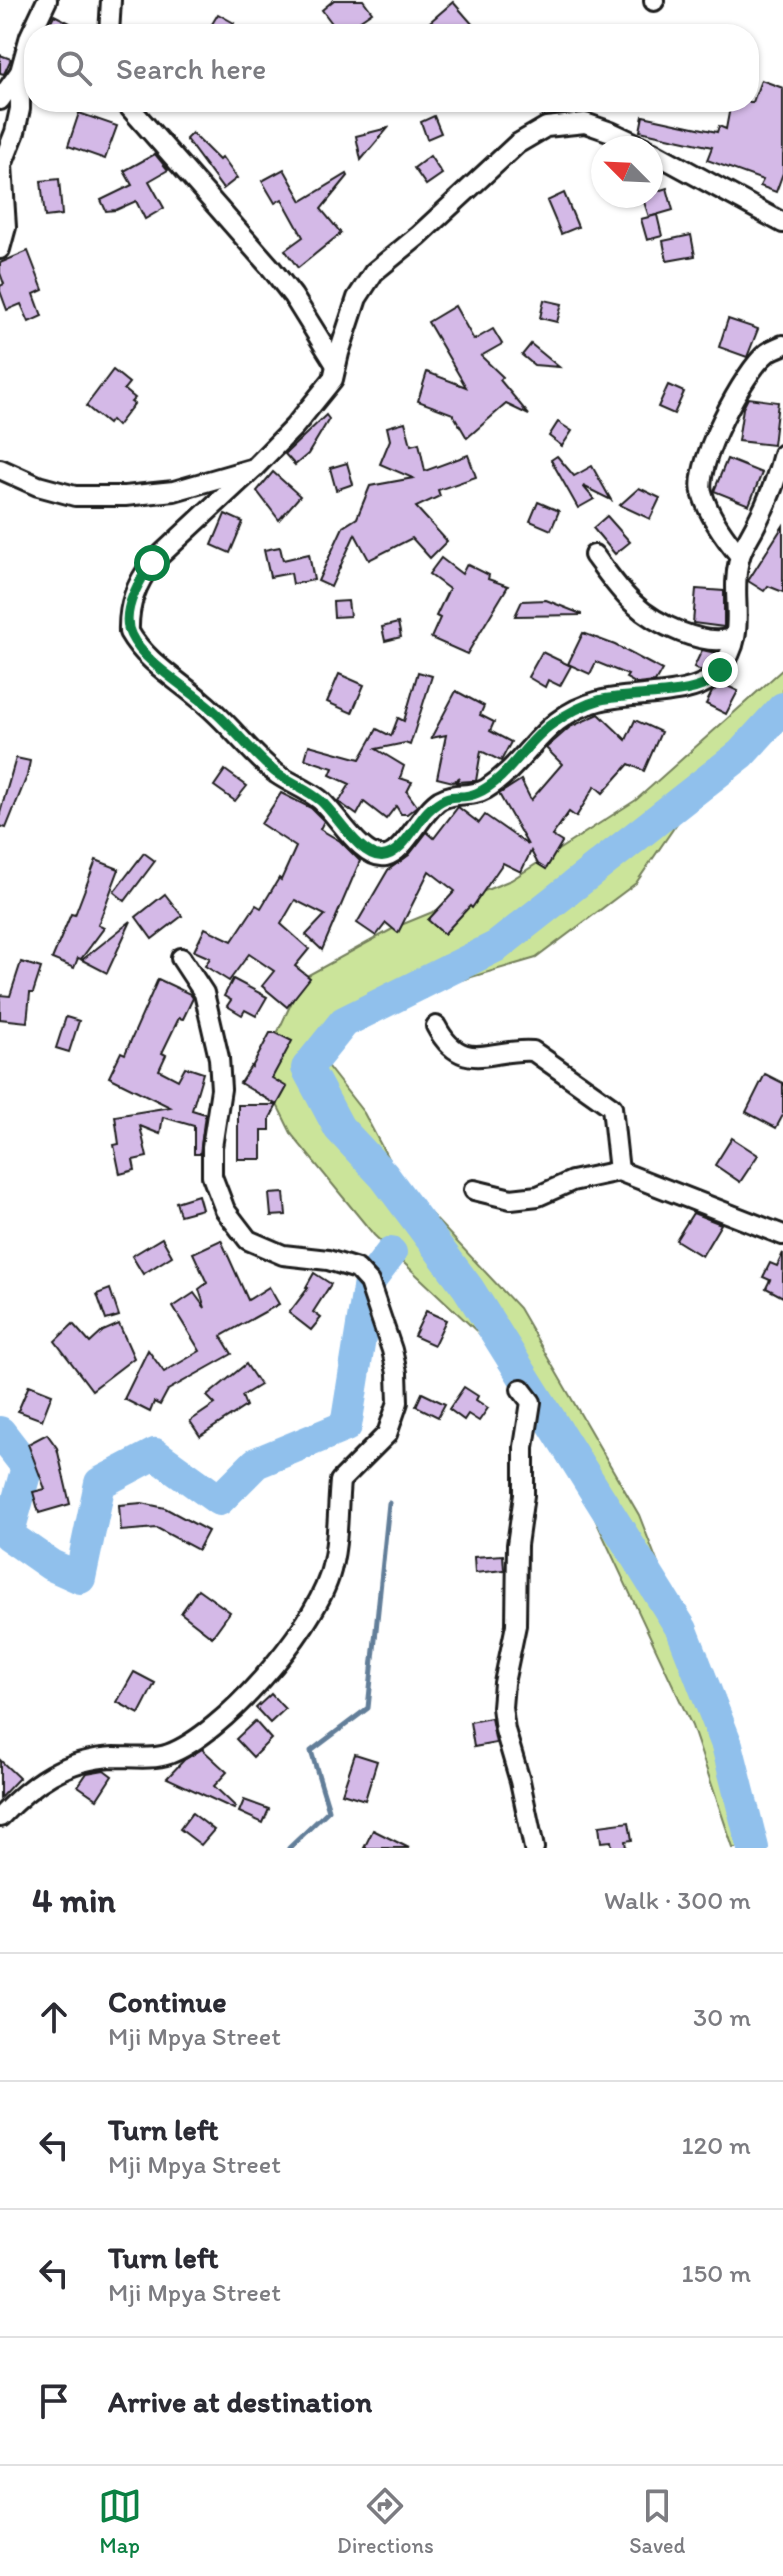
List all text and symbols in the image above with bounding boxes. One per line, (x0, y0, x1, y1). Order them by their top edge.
search box (24, 24, 759, 112)
icon: search (52, 46, 96, 90)
text: Search here (116, 50, 266, 87)
north arrow (591, 136, 663, 208)
route start (134, 545, 170, 581)
route end (702, 652, 738, 688)
text: 4 min (32, 1880, 116, 1921)
text: Walk · 300 m (604, 1884, 751, 1916)
text: Continue (108, 1983, 227, 2020)
icon: ahead (32, 1995, 76, 2039)
text: 30 m (693, 2001, 751, 2033)
text: Mji Mpya Street (108, 2020, 281, 2052)
text: Turn left (108, 2111, 219, 2148)
icon: left (32, 2123, 76, 2167)
text: 120 m (682, 2129, 751, 2161)
text: Mji Mpya Street (108, 2148, 281, 2180)
text: Turn left (108, 2239, 219, 2276)
icon: left (32, 2251, 76, 2295)
text: 150 m (682, 2257, 751, 2289)
text: Mji Mpya Street (108, 2276, 281, 2308)
icon: arrive (32, 2379, 76, 2423)
text: Arrive at destination (108, 2383, 372, 2420)
tab: Map (98, 2484, 142, 2559)
tab: Directions (337, 2484, 434, 2559)
tab: Saved (629, 2484, 685, 2559)

